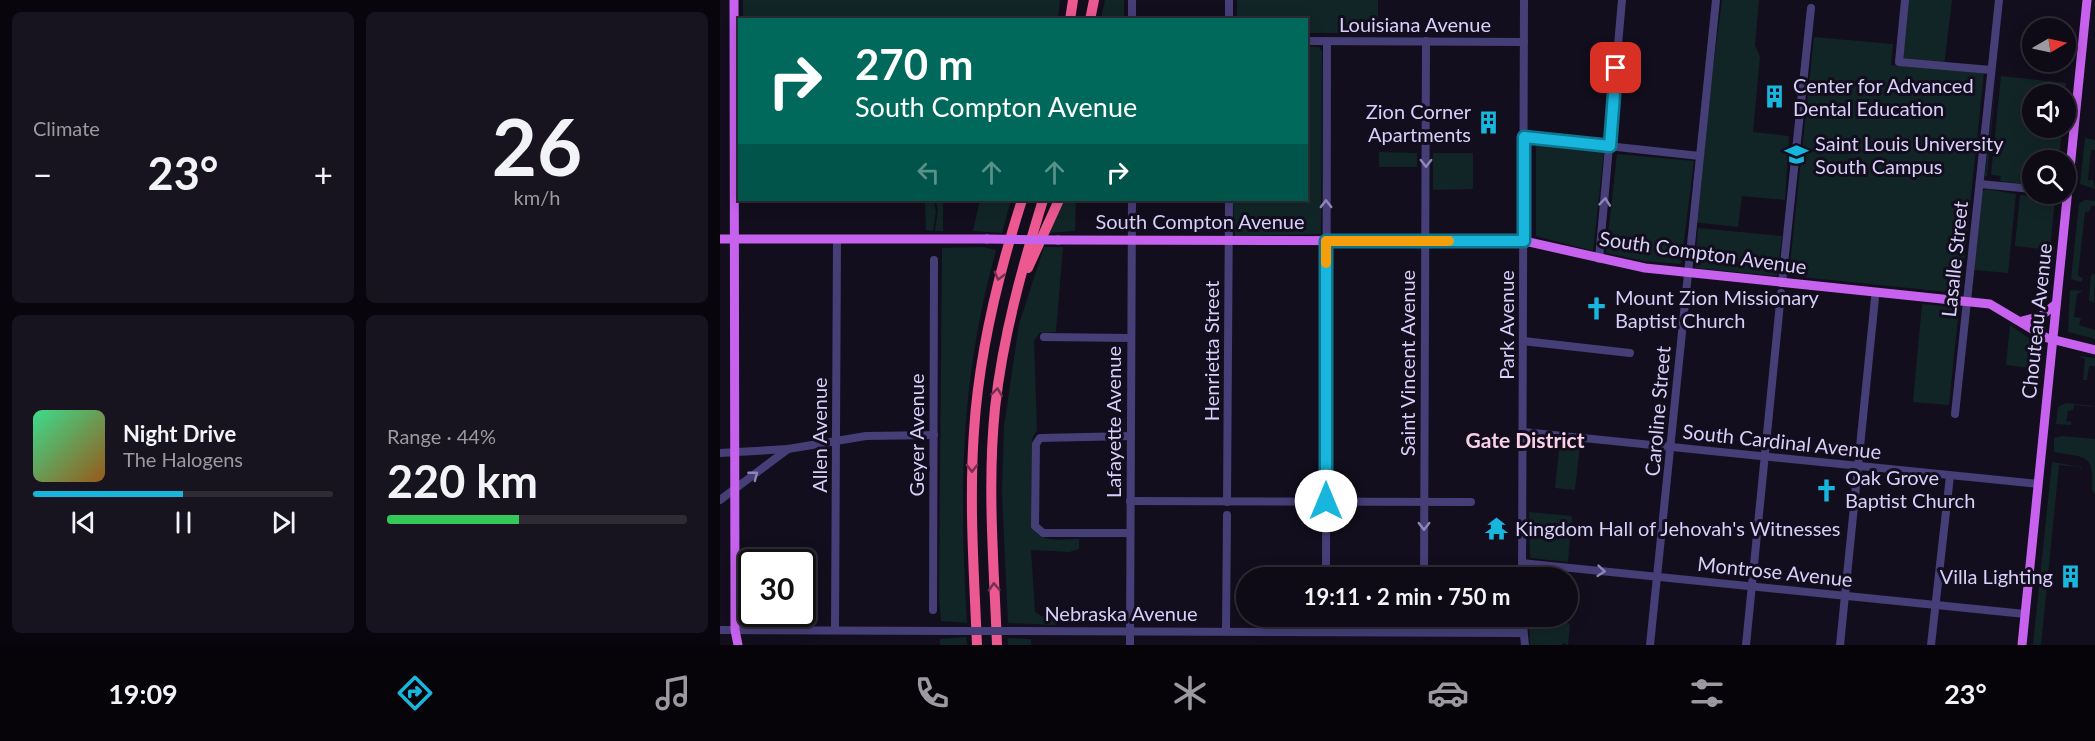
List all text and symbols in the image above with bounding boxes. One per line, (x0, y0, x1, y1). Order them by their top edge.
street label: Louisiana Avenue (1339, 12, 1491, 36)
north arrow (2022, 18, 2076, 72)
map controls (2022, 18, 2076, 204)
text: 270 m (855, 39, 973, 89)
icon: right (756, 42, 834, 120)
pin (1590, 42, 1641, 93)
icon: arrive (1599, 51, 1632, 84)
place label: Center for Advanced Dental Education (1793, 73, 1974, 120)
building icon: Center for Advanced Dental Education (1762, 84, 1788, 110)
button: sound (2022, 84, 2076, 138)
text: South Compton Avenue (855, 90, 1137, 123)
text: 26 (492, 99, 582, 193)
place label: Zion Corner Apartments (1366, 99, 1472, 146)
building icon: Zion Corner Apartments (1476, 110, 1502, 136)
text: Climate (33, 116, 100, 140)
place label: Saint Louis University South Campus (1815, 131, 2004, 178)
school or university icon: Saint Louis University South Campus (1784, 142, 1810, 168)
text: 23° (148, 146, 218, 200)
button: search (2022, 150, 2076, 204)
text: − (33, 154, 52, 194)
text: + (314, 154, 333, 194)
icon: left (912, 156, 945, 189)
icon: ahead (975, 156, 1008, 189)
icon: ahead (1038, 156, 1071, 189)
icon: right (1101, 156, 1134, 189)
one-way arrow (1420, 158, 1432, 167)
text: km/h (514, 185, 560, 209)
one-way arrow (1598, 198, 1611, 207)
one-way arrow (1320, 200, 1332, 209)
street label: Lasalle Street (1936, 200, 1972, 318)
street label: South Compton Avenue (1095, 209, 1305, 233)
street label: South Compton Avenue (1598, 226, 1808, 278)
street label: Chouteau Avenue (2016, 242, 2056, 400)
street label: Saint Vincent Avenue (1395, 270, 1419, 456)
street label: Park Avenue (1494, 270, 1518, 380)
one-way arrow (994, 271, 1007, 281)
street label: Henrietta Street (1199, 281, 1223, 421)
place label: Mount Zion Missionary Baptist Church (1615, 285, 1820, 332)
church icon: Mount Zion Missionary Baptist Church (1584, 296, 1610, 322)
street label: Caroline Street (1639, 345, 1675, 477)
street label: Lafayette Avenue (1101, 346, 1125, 498)
street label: Geyer Avenue (904, 374, 928, 496)
street label: Allen Avenue (807, 377, 831, 493)
one-way arrow (991, 387, 1003, 396)
street label: South Cardinal Avenue (1682, 419, 1883, 463)
text: Night Drive (123, 420, 236, 447)
text: Range · 44% (387, 424, 496, 448)
district label: Gate District (1465, 427, 1585, 452)
text: The Halogens (123, 447, 243, 471)
text: 220 km (387, 454, 538, 508)
one-way arrow (966, 464, 978, 473)
place label: Oak Grove Baptist Church (1845, 465, 1975, 512)
position arrow (1294, 469, 1358, 533)
one-way arrow (747, 471, 758, 482)
church icon: Oak Grove Baptist Church (1814, 477, 1840, 503)
icon: previous (67, 506, 100, 539)
icon: pause (167, 506, 200, 539)
icon: next (267, 506, 300, 539)
temple icon: Kingdom Hall of Jehovah's Witnesses (1484, 516, 1510, 542)
place label: Kingdom Hall of Jehovah's Witnesses (1515, 516, 1841, 540)
one-way arrow (1418, 521, 1430, 530)
speed limit sign: 30 (738, 549, 816, 627)
street label: Montrose Avenue (1696, 551, 1854, 591)
one-way arrow (1597, 564, 1606, 577)
place label: Villa Lighting (1940, 564, 2053, 588)
building icon: Villa Lighting (2058, 564, 2084, 590)
one-way arrow (988, 582, 1001, 591)
text: 19:11 · 2 min · 750 m (1304, 583, 1510, 610)
street label: Nebraska Avenue (1044, 601, 1198, 625)
icon: directions (394, 672, 436, 714)
icon: music (652, 672, 694, 714)
icon: phone (911, 672, 953, 714)
icon: climate (1169, 672, 1211, 714)
icon: car (1427, 672, 1469, 714)
icon: filters (1686, 672, 1728, 714)
text: 19:09 (108, 677, 178, 710)
text: 23° (1944, 677, 1987, 710)

